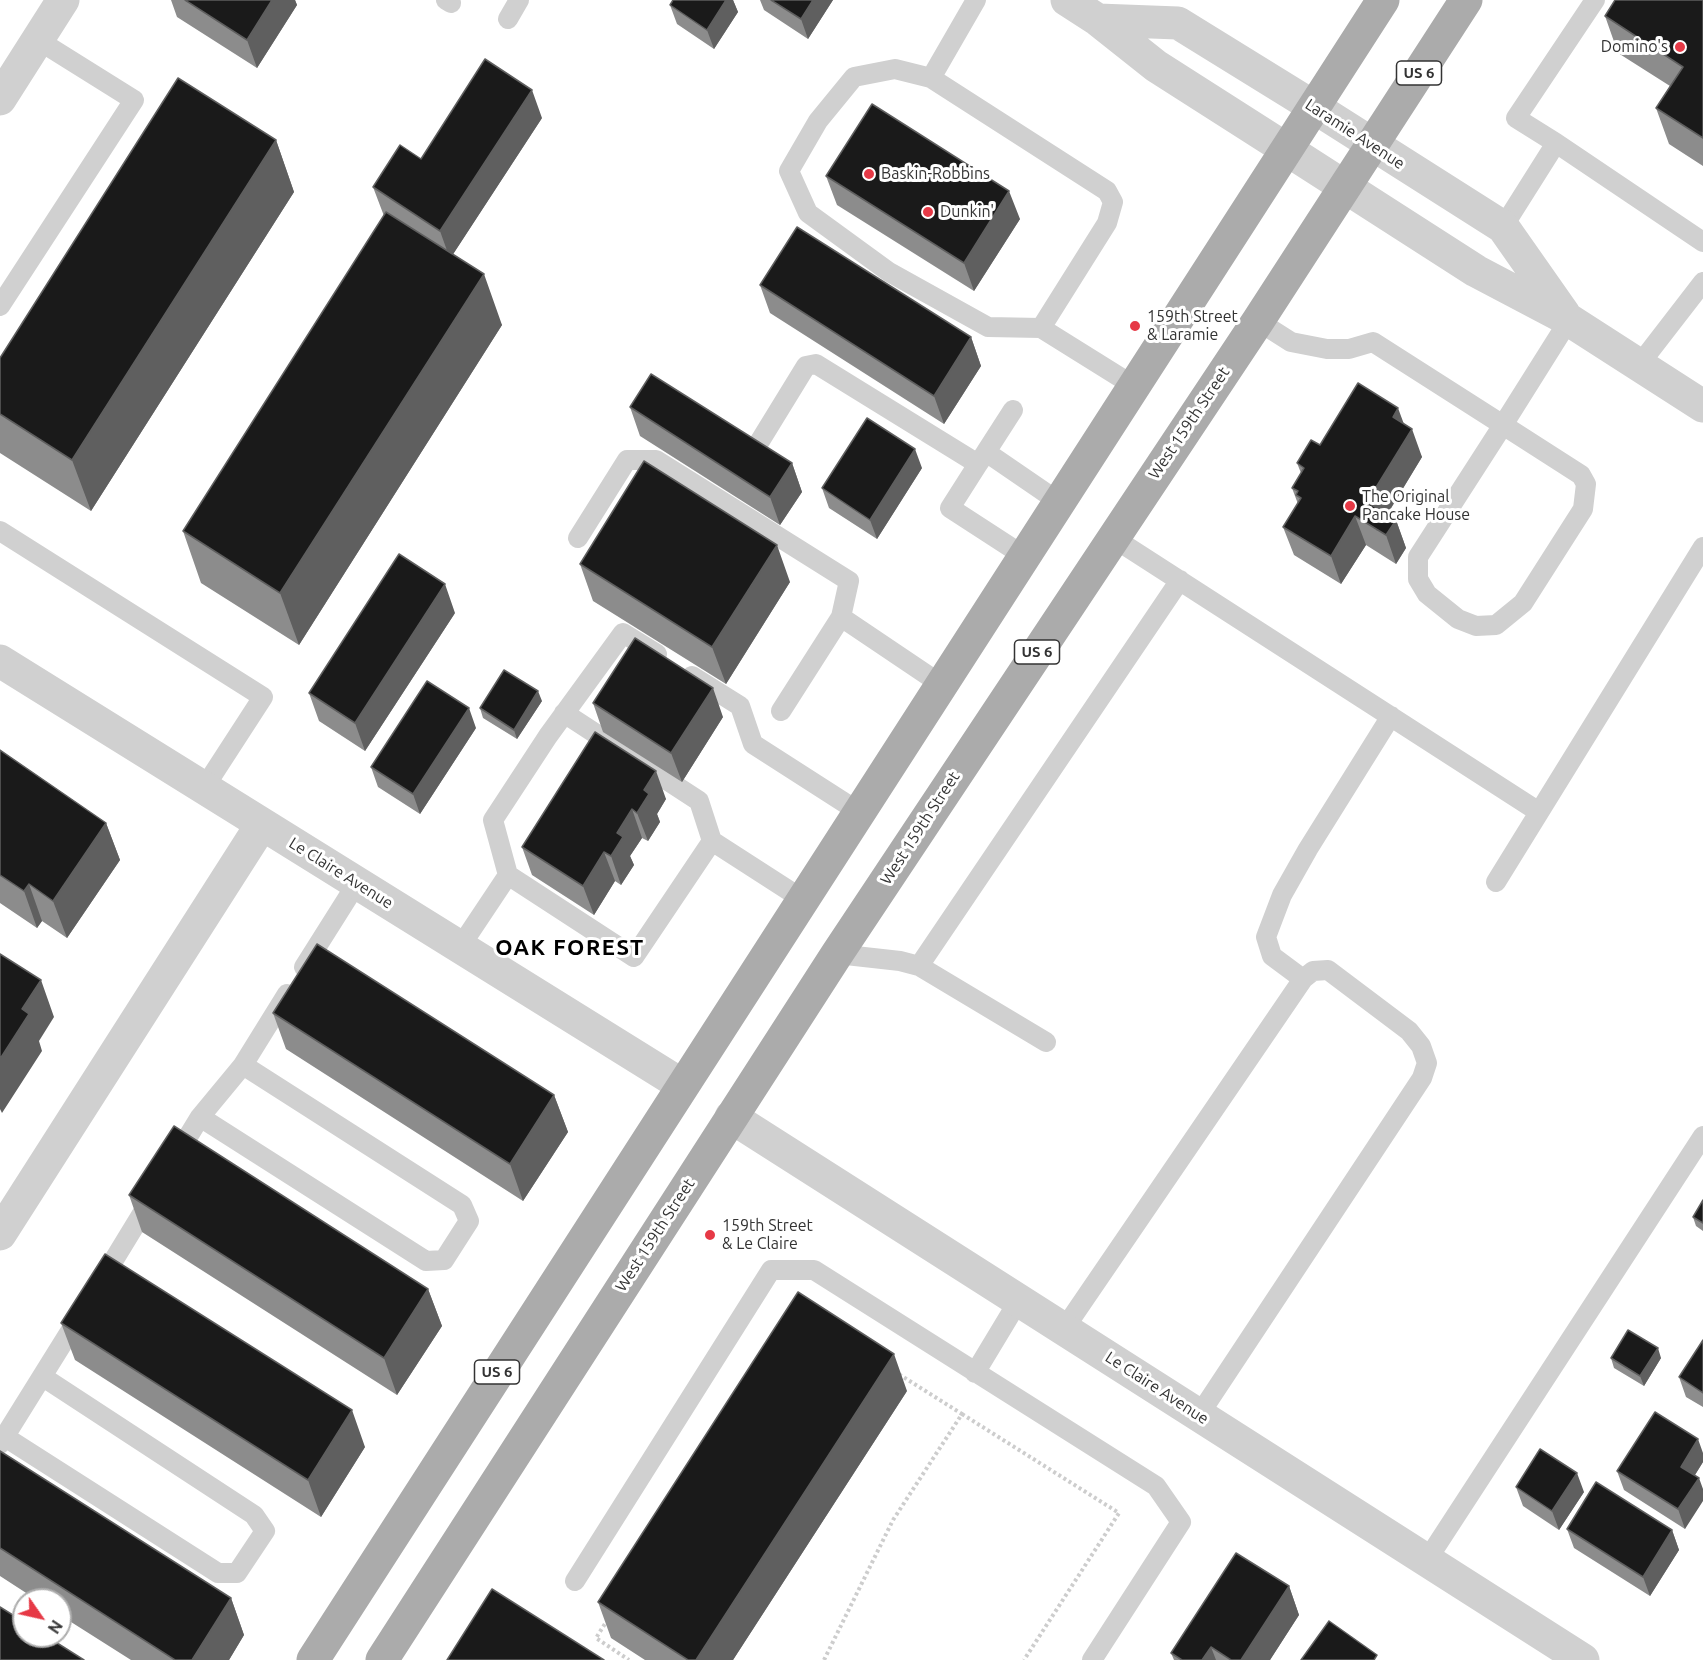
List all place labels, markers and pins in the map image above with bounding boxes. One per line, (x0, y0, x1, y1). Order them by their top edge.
place label: Domino's (1601, 37, 1668, 57)
marker: Domino's (1673, 40, 1687, 54)
place label: Baskin-Robbins (881, 164, 990, 184)
marker: Baskin-Robbins (862, 167, 876, 181)
place label: Dunkin' (940, 202, 994, 222)
marker: Dunkin' (921, 205, 935, 219)
place label: 159th Street & Laramie (1147, 307, 1238, 345)
marker: 159th Street & Laramie (1128, 319, 1142, 333)
place label: The Original Pancake House (1362, 487, 1470, 525)
marker: The Original Pancake House (1343, 499, 1357, 513)
place label: 159th Street & Le Claire (722, 1216, 813, 1254)
marker: 159th Street & Le Claire (703, 1228, 717, 1242)

